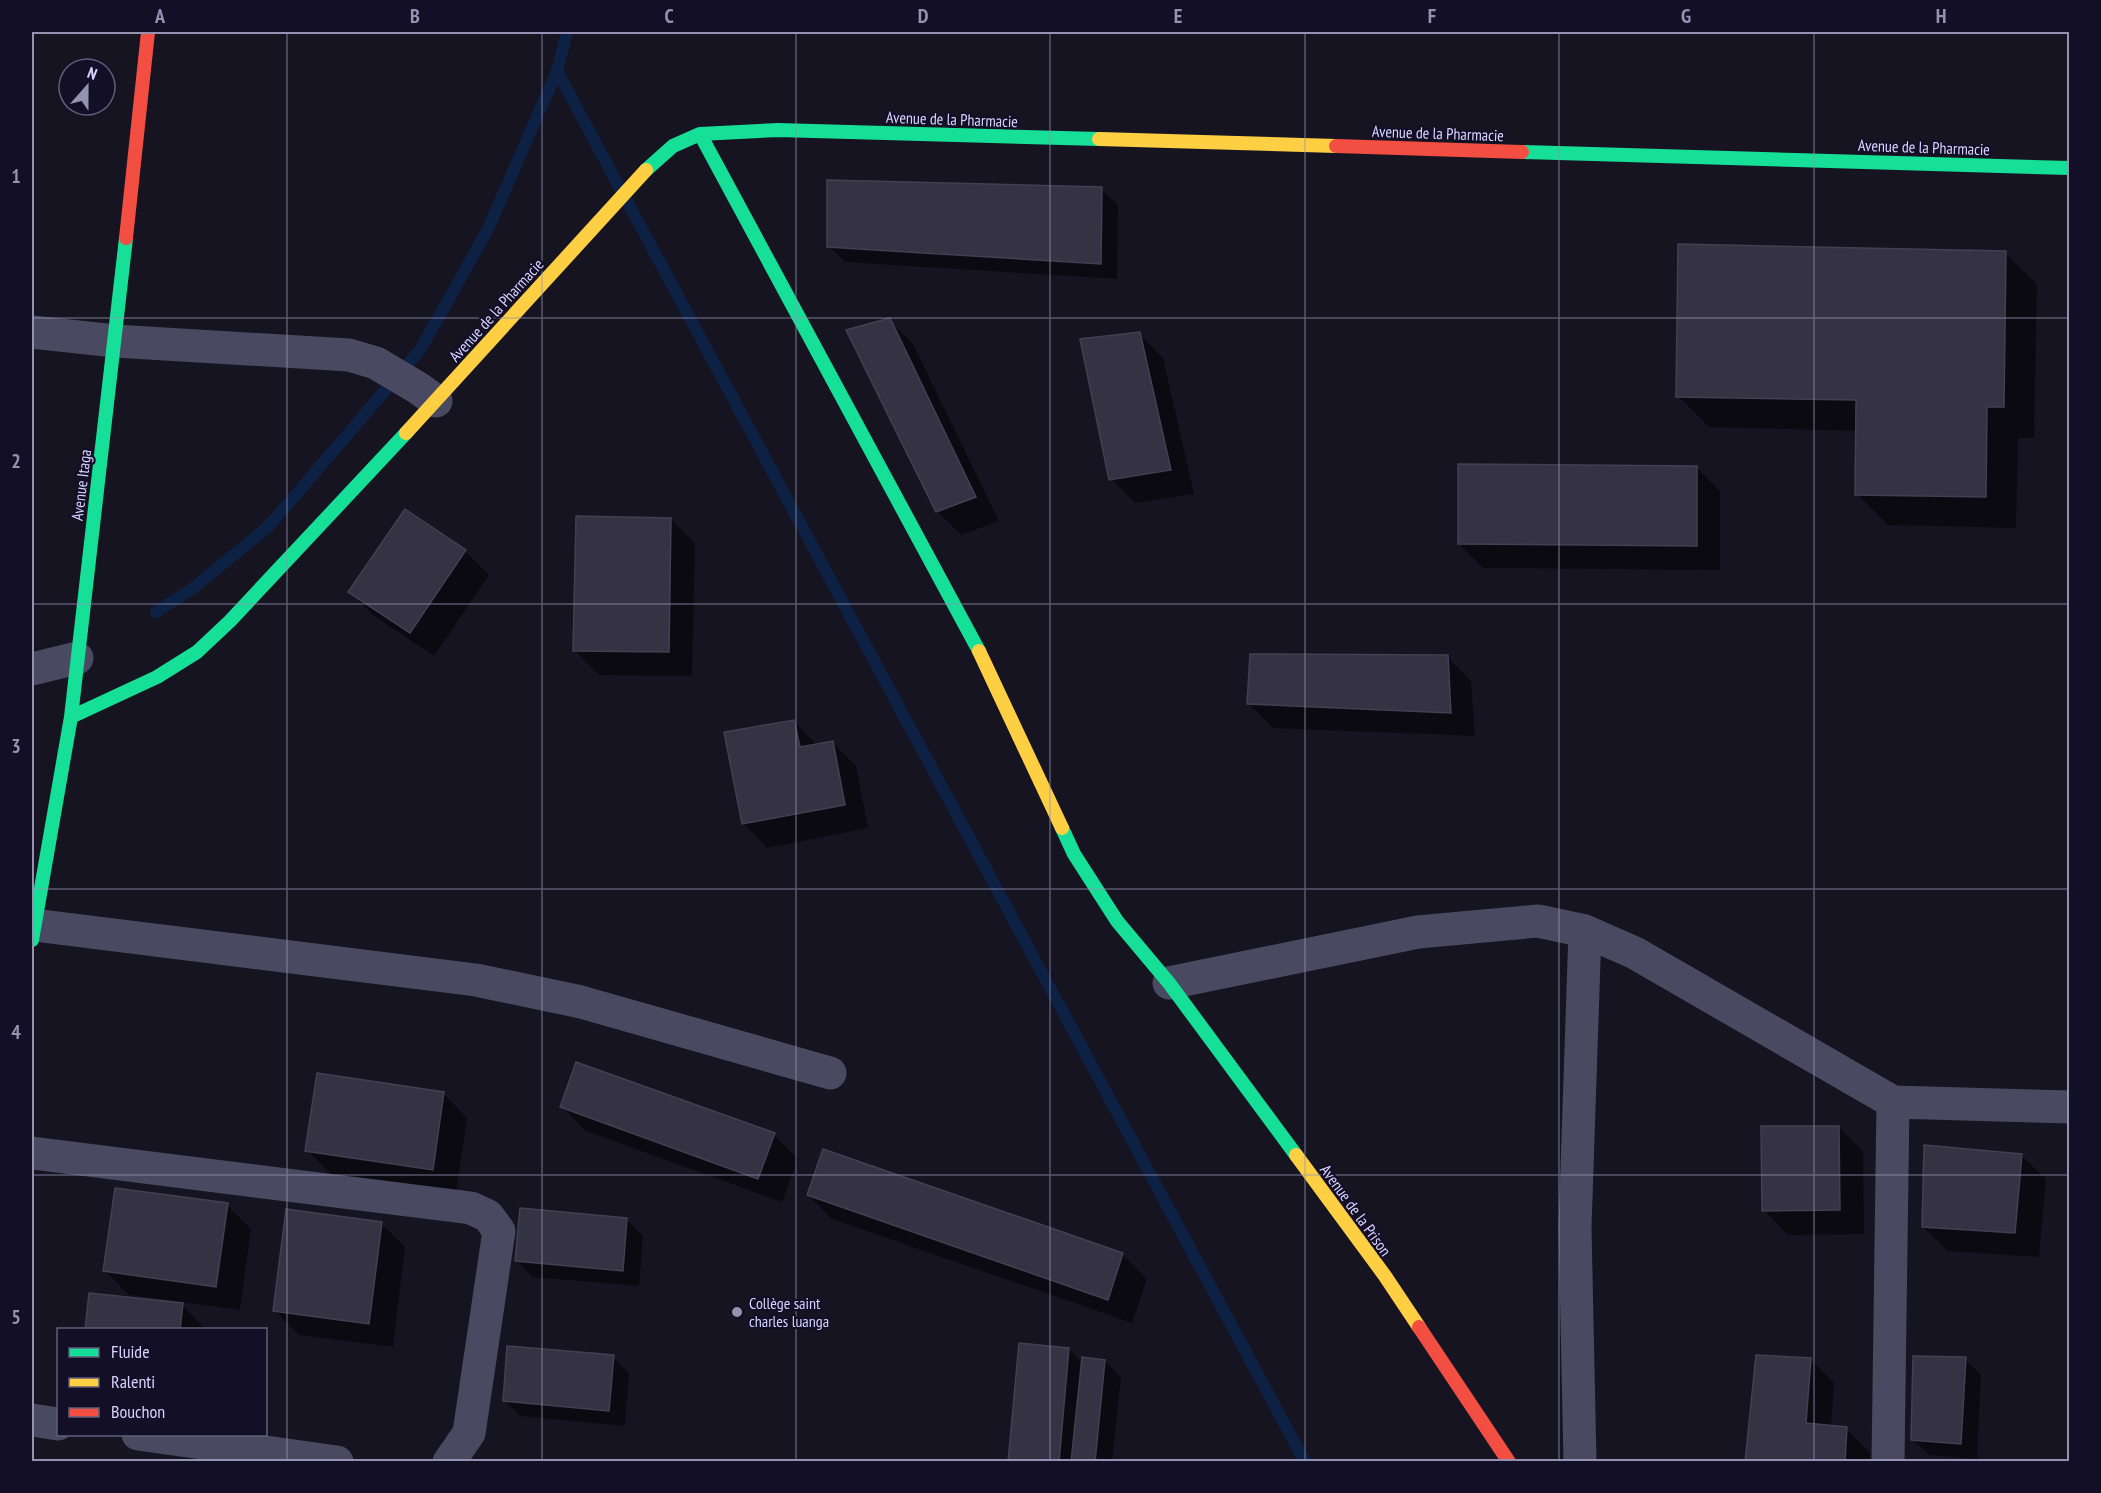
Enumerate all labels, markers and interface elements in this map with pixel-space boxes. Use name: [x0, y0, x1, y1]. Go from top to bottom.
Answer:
text: A: [154, 3, 166, 29]
text: B: [410, 3, 420, 29]
text: C: [664, 3, 674, 29]
text: D: [918, 3, 929, 29]
text: E: [1174, 3, 1182, 29]
text: F: [1428, 3, 1436, 29]
text: G: [1681, 3, 1691, 29]
text: H: [1936, 3, 1946, 29]
north arrow: [57, 57, 117, 117]
text: N: [85, 62, 100, 84]
street label: Avenue de la Pharmacie: [886, 107, 1018, 131]
street label: Avenue de la Pharmacie: [1372, 121, 1504, 145]
street label: Avenue de la Pharmacie: [1858, 135, 1990, 159]
text: 1: [11, 163, 21, 189]
street label: Avenue de la Pharmacie: [444, 254, 548, 366]
text: 2: [11, 448, 21, 474]
street label: Avenue Itaga: [67, 448, 95, 522]
text: 3: [11, 733, 21, 759]
text: 4: [11, 1019, 21, 1045]
street label: Avenue de la Prison: [1316, 1160, 1396, 1260]
place label: Collège saint charles luanga: [749, 1293, 829, 1331]
text: 5: [11, 1304, 21, 1330]
marker: Collège saint charles luanga: [730, 1305, 744, 1319]
legend: [57, 1328, 267, 1436]
text: Fluide: [111, 1340, 150, 1363]
text: Ralenti: [111, 1370, 155, 1393]
text: Bouchon: [111, 1400, 165, 1423]

